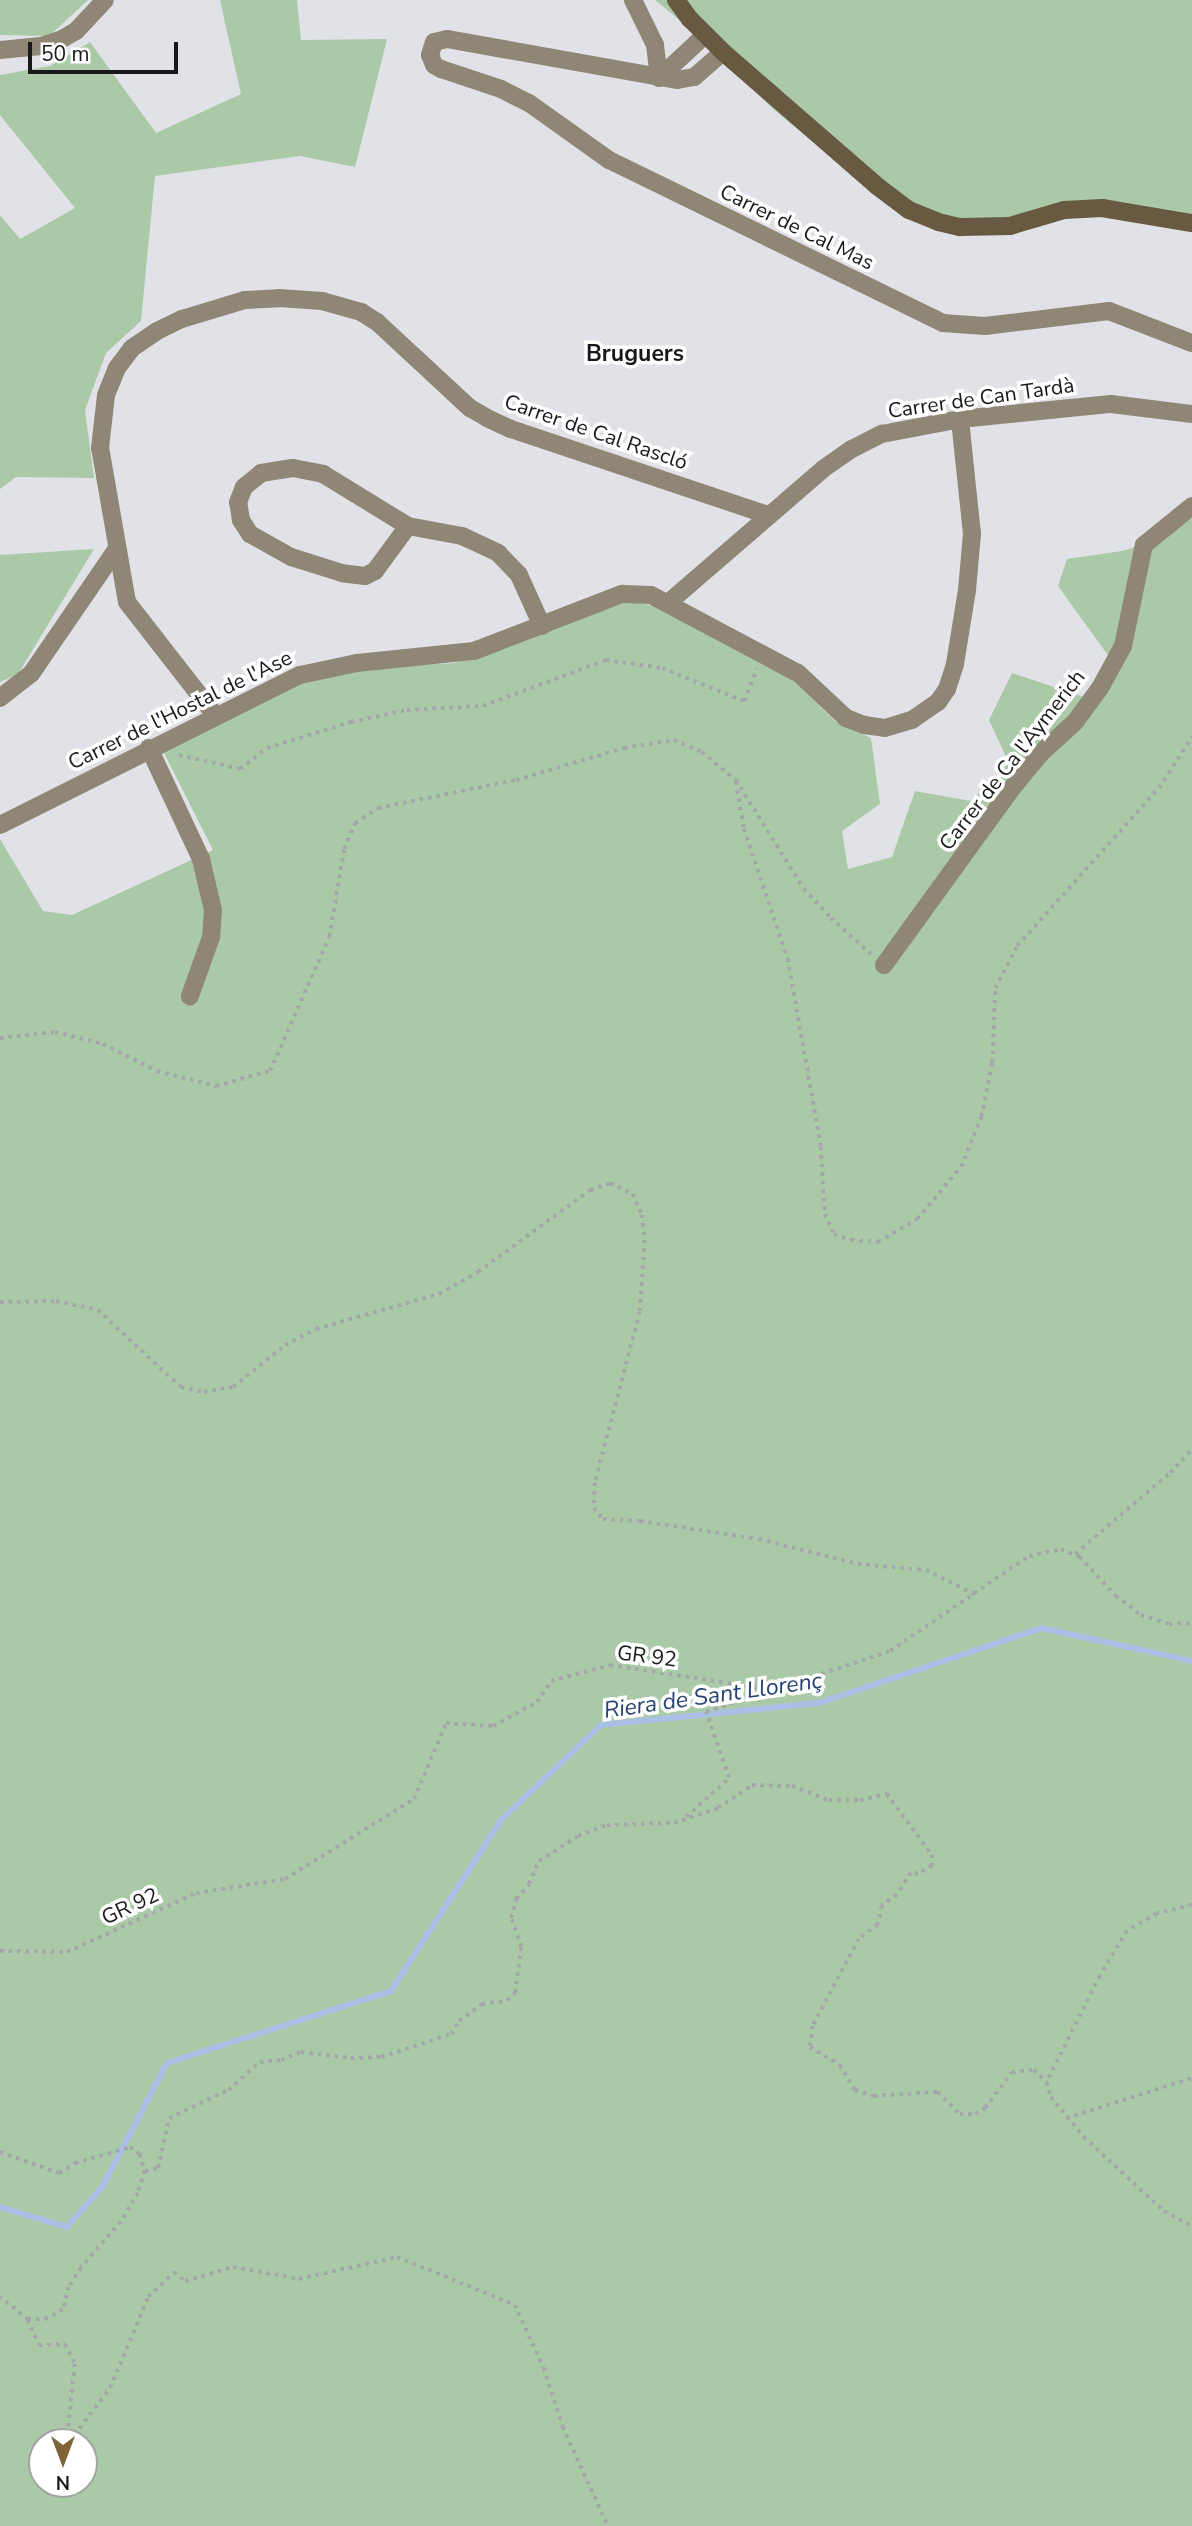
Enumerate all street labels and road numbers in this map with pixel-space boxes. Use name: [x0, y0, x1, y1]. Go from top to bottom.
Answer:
street label: Carrer de Cal Mas: [716, 179, 878, 275]
street label: Carrer de Can Tardà: [886, 372, 1076, 424]
street label: Carrer de Cal Rascló: [501, 389, 691, 475]
street label: Carrer de l'Hostal de l'Ase: [64, 645, 296, 775]
street label: Carrer de Ca l'Aymerich: [934, 665, 1090, 855]
street label: GR 92: [616, 1640, 678, 1672]
street label: GR 92: [98, 1882, 162, 1930]

